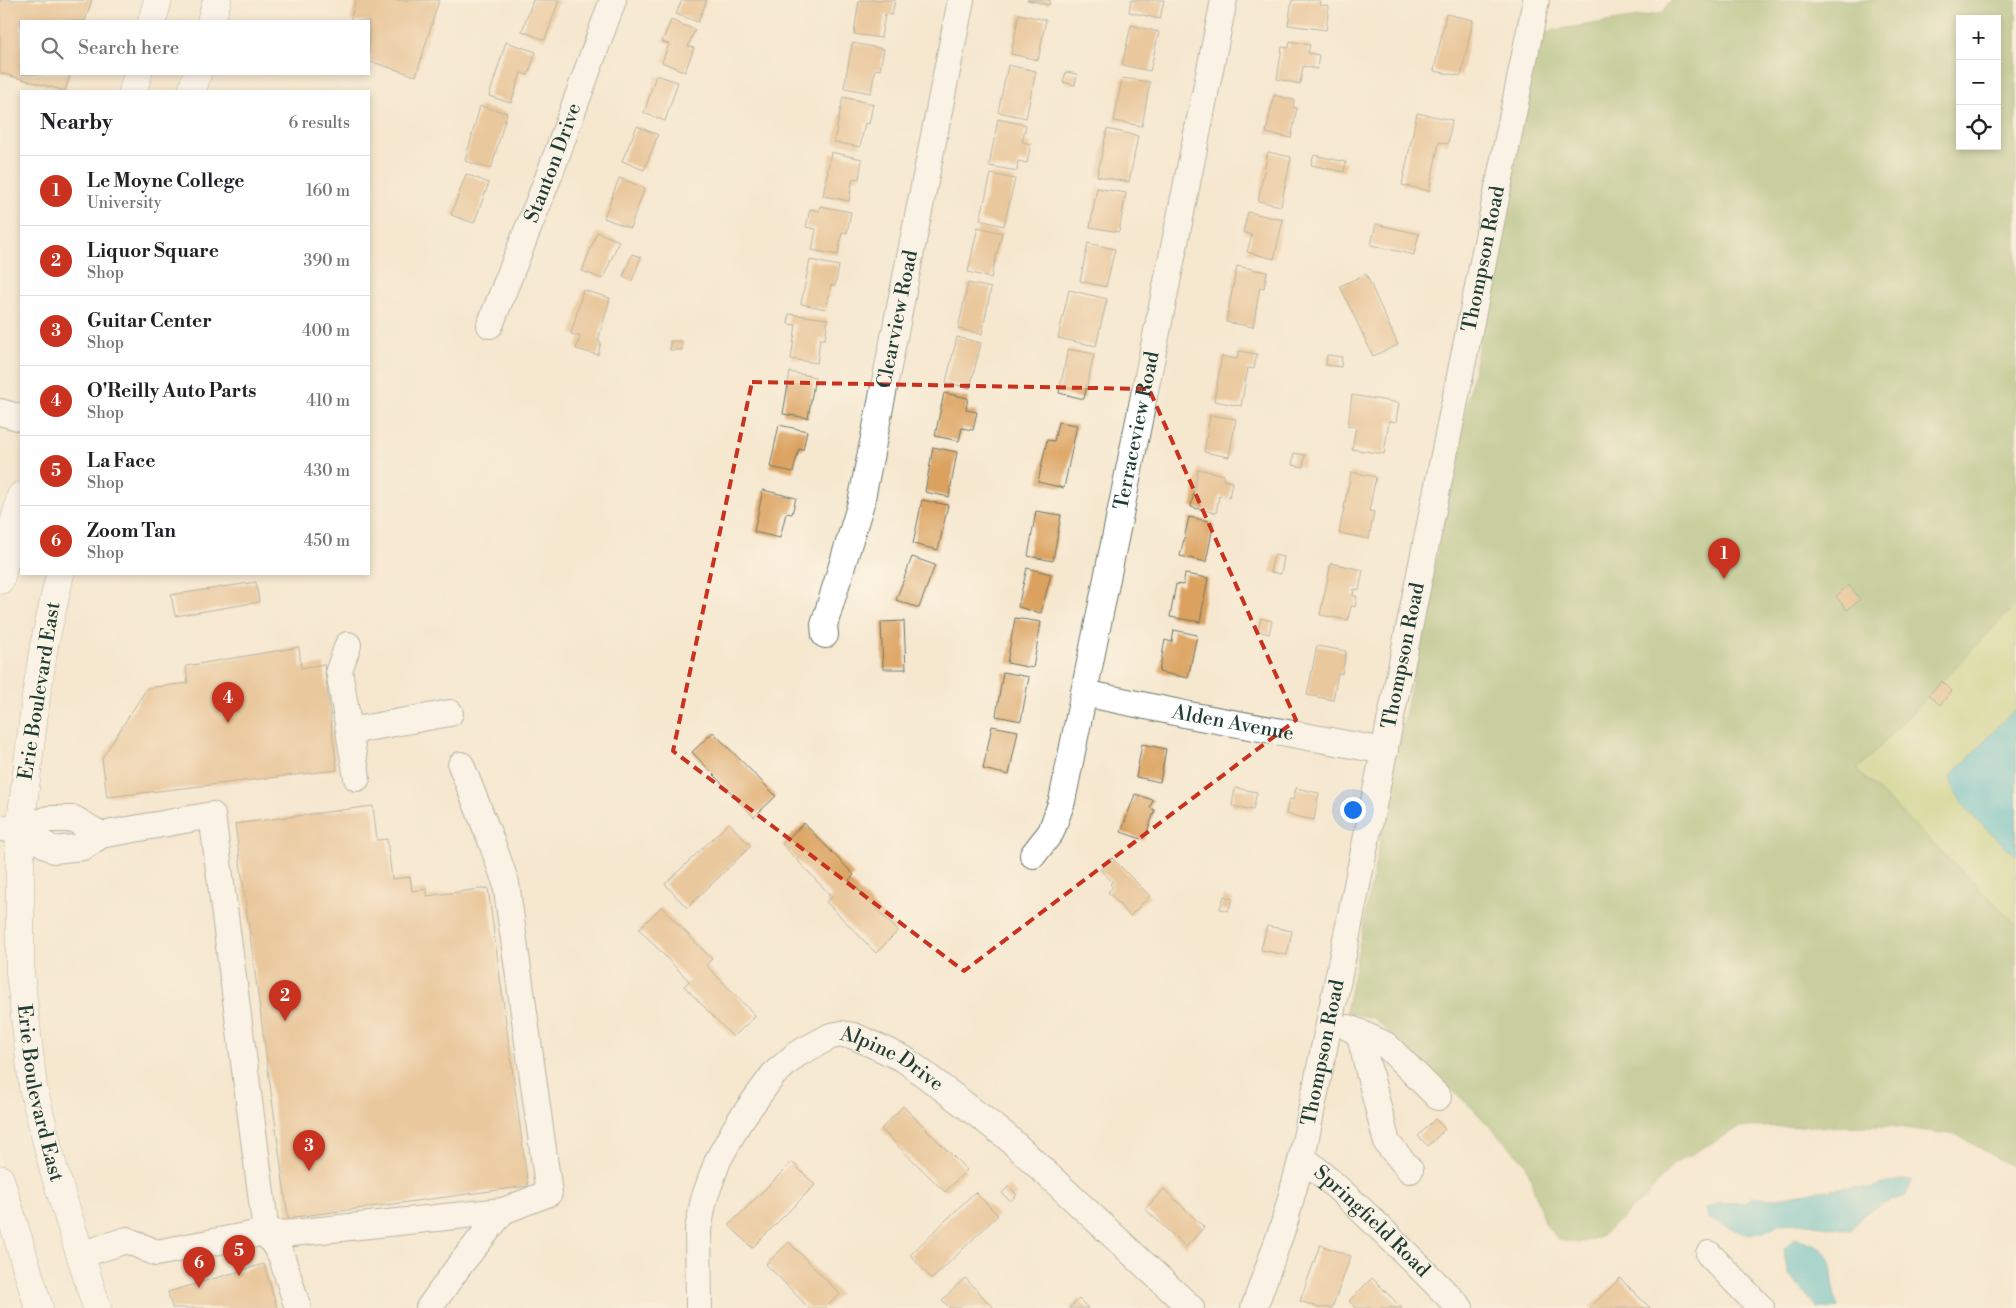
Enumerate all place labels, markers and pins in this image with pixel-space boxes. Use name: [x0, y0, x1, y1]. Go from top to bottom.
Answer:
pin: 1: [1708, 538, 1740, 579]
pin: 4: [212, 682, 244, 723]
pin: 2: [269, 980, 301, 1021]
pin: 3: [293, 1130, 325, 1171]
pin: 5: [223, 1235, 255, 1276]
pin: 6: [183, 1247, 215, 1288]

